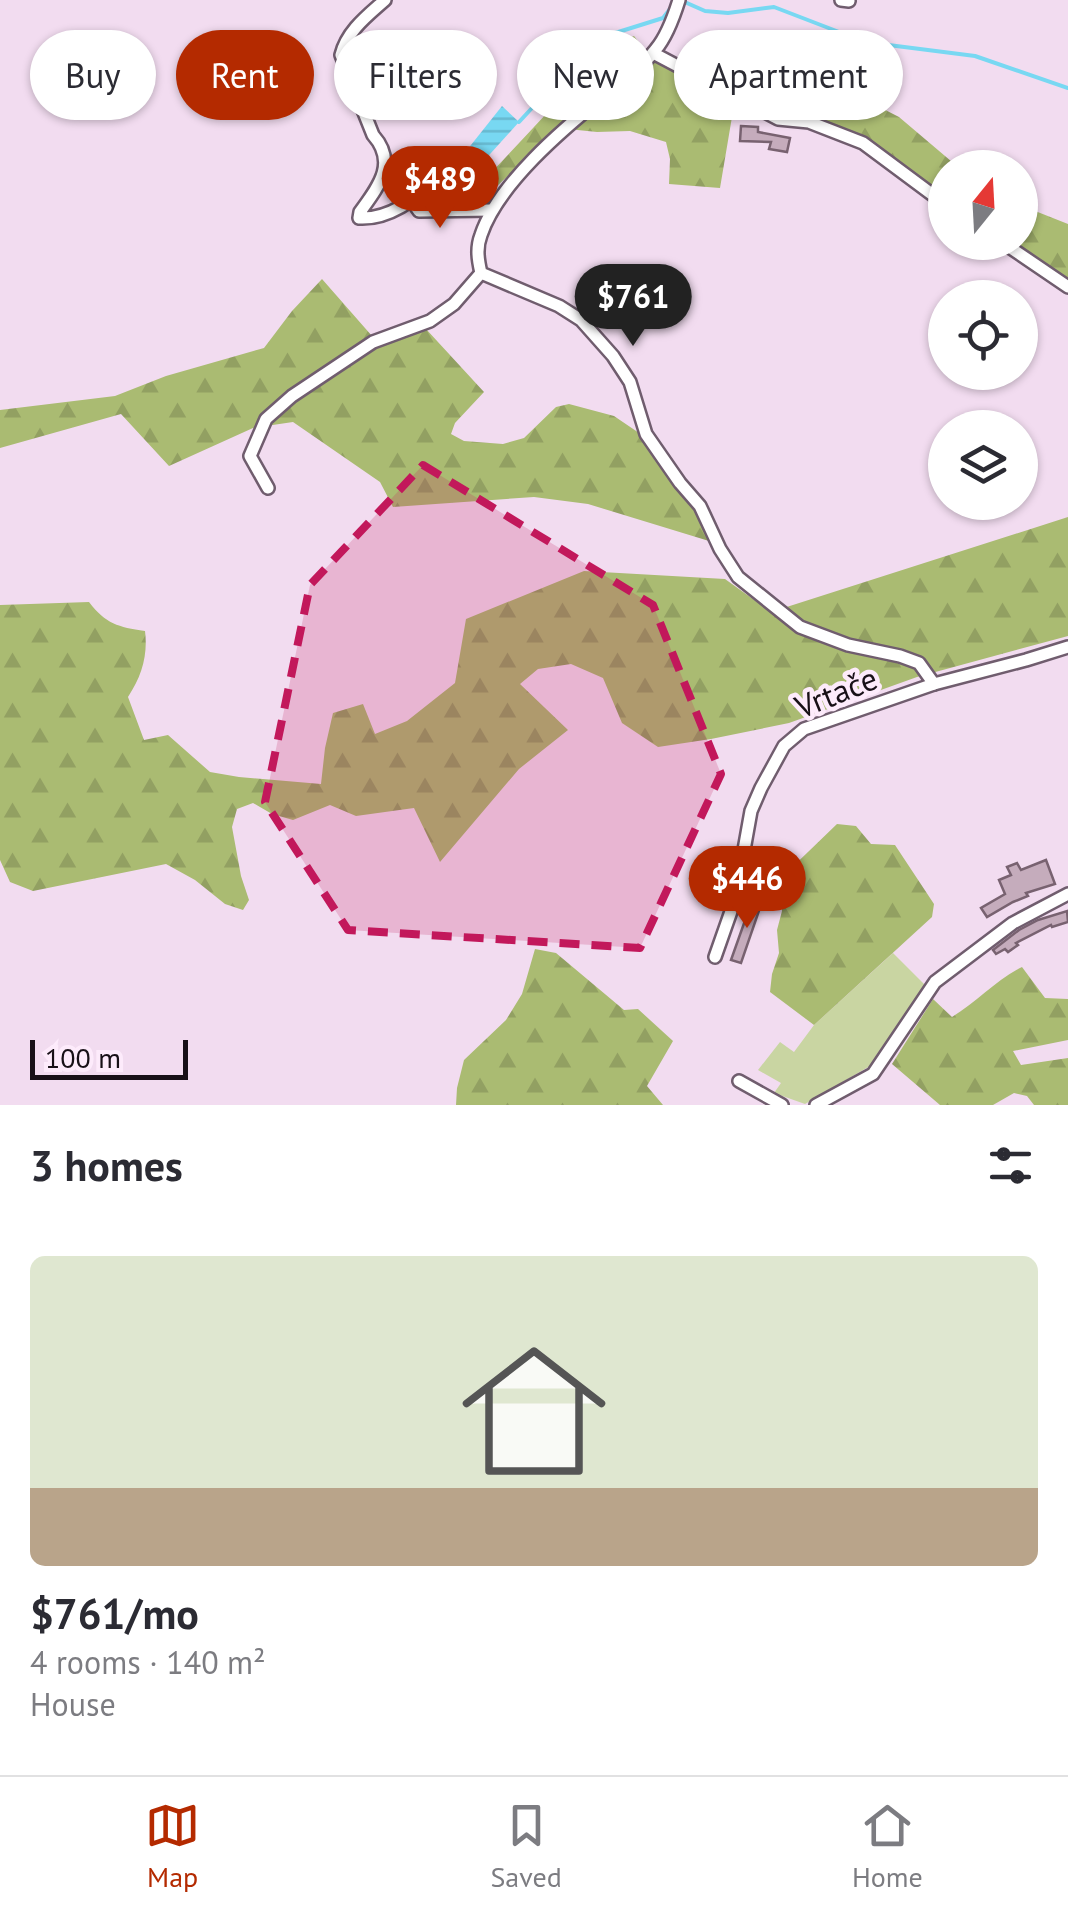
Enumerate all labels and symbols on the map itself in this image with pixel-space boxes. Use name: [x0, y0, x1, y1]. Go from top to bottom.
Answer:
pin: $489: [381, 146, 499, 231]
north arrow: [928, 150, 1038, 260]
pin: $761: [574, 264, 692, 349]
street label: Vrtače: [788, 657, 883, 728]
pin: $446: [688, 846, 806, 931]
scale bar: [30, 1035, 188, 1080]

